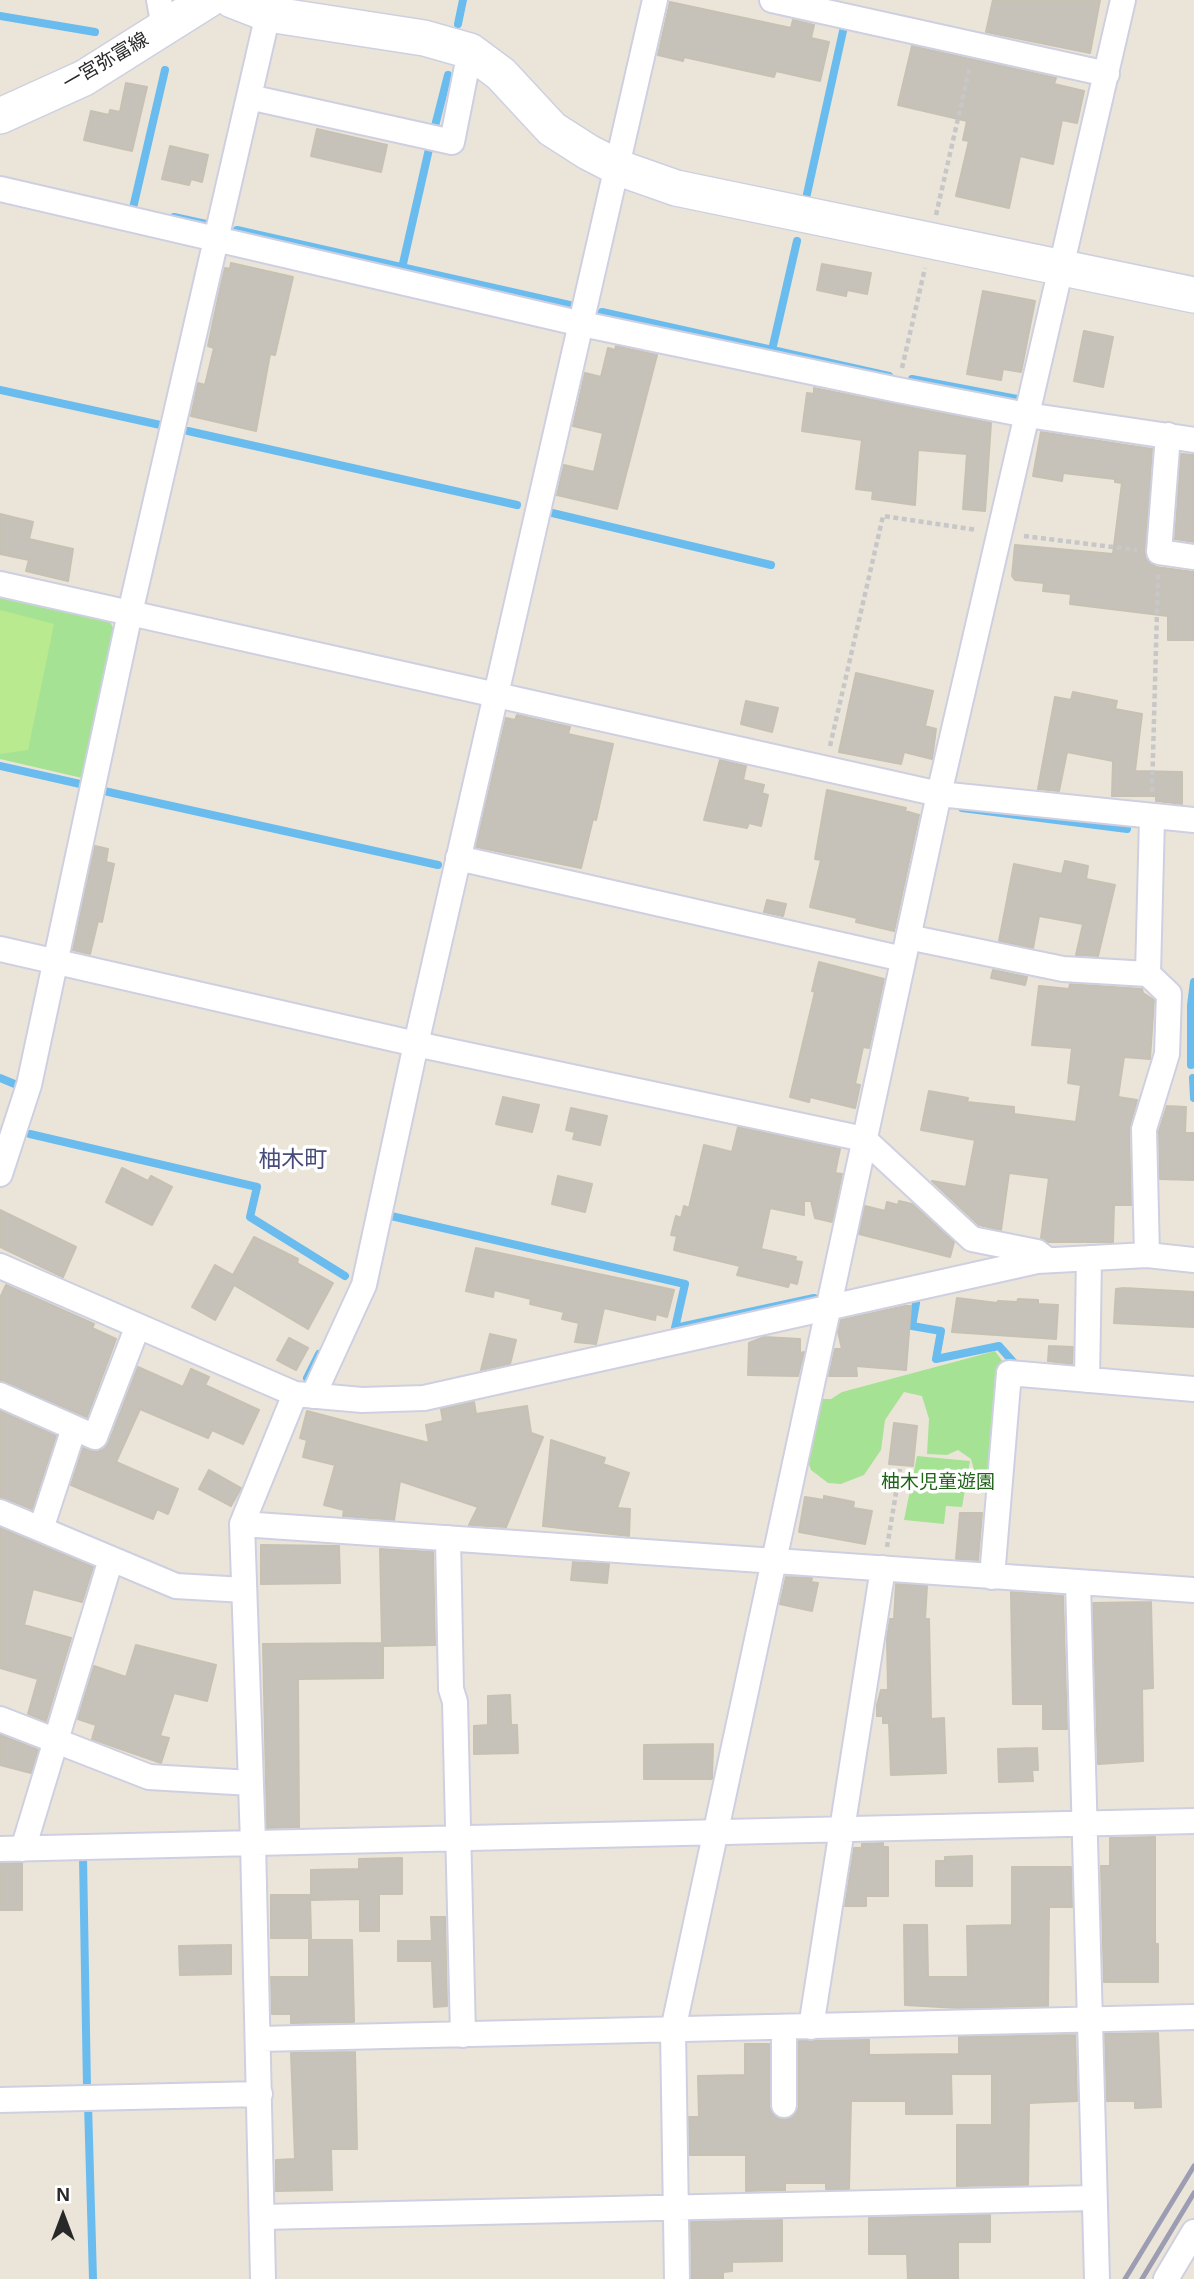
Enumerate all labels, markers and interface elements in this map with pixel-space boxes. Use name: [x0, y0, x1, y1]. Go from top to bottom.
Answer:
street label: 一宮弥富線: [59, 28, 153, 96]
district label: 柚木町: [259, 1147, 327, 1175]
park label: 柚木児童遊園: [881, 1472, 995, 1494]
north arrow: [28, 2181, 98, 2251]
text: N: [56, 2184, 70, 2205]

